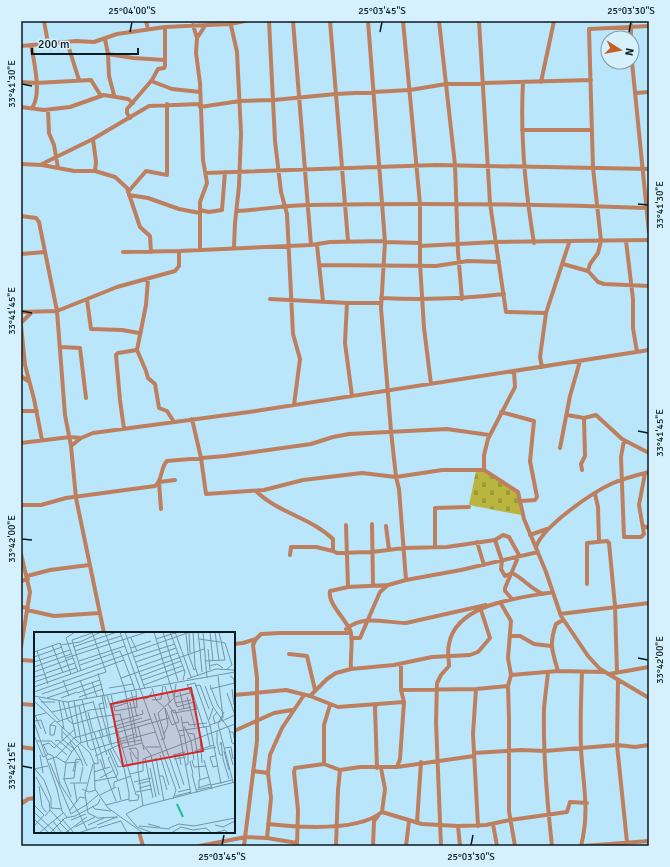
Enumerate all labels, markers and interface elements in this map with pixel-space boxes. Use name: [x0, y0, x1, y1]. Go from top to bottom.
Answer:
text: 25°04'00"S: [108, 5, 156, 17]
text: 25°03'45"S: [358, 5, 406, 17]
text: 25°03'30"S: [607, 5, 655, 17]
scale bar: [32, 30, 138, 56]
north arrow: [600, 30, 640, 70]
text: 200 m: [38, 37, 70, 52]
text: N: [622, 47, 636, 57]
text: 33°41'30"E: [6, 60, 18, 108]
text: 33°41'30"E: [654, 181, 666, 229]
text: 33°41'45"E: [6, 287, 18, 335]
text: 33°41'45"E: [654, 409, 666, 457]
text: 33°42'00"E: [6, 515, 18, 563]
inset map: [34, 632, 235, 833]
text: 33°42'00"E: [654, 636, 666, 684]
text: 33°42'15"E: [6, 742, 18, 790]
text: 25°03'45"S: [198, 851, 246, 863]
text: 25°03'30"S: [447, 851, 495, 863]

